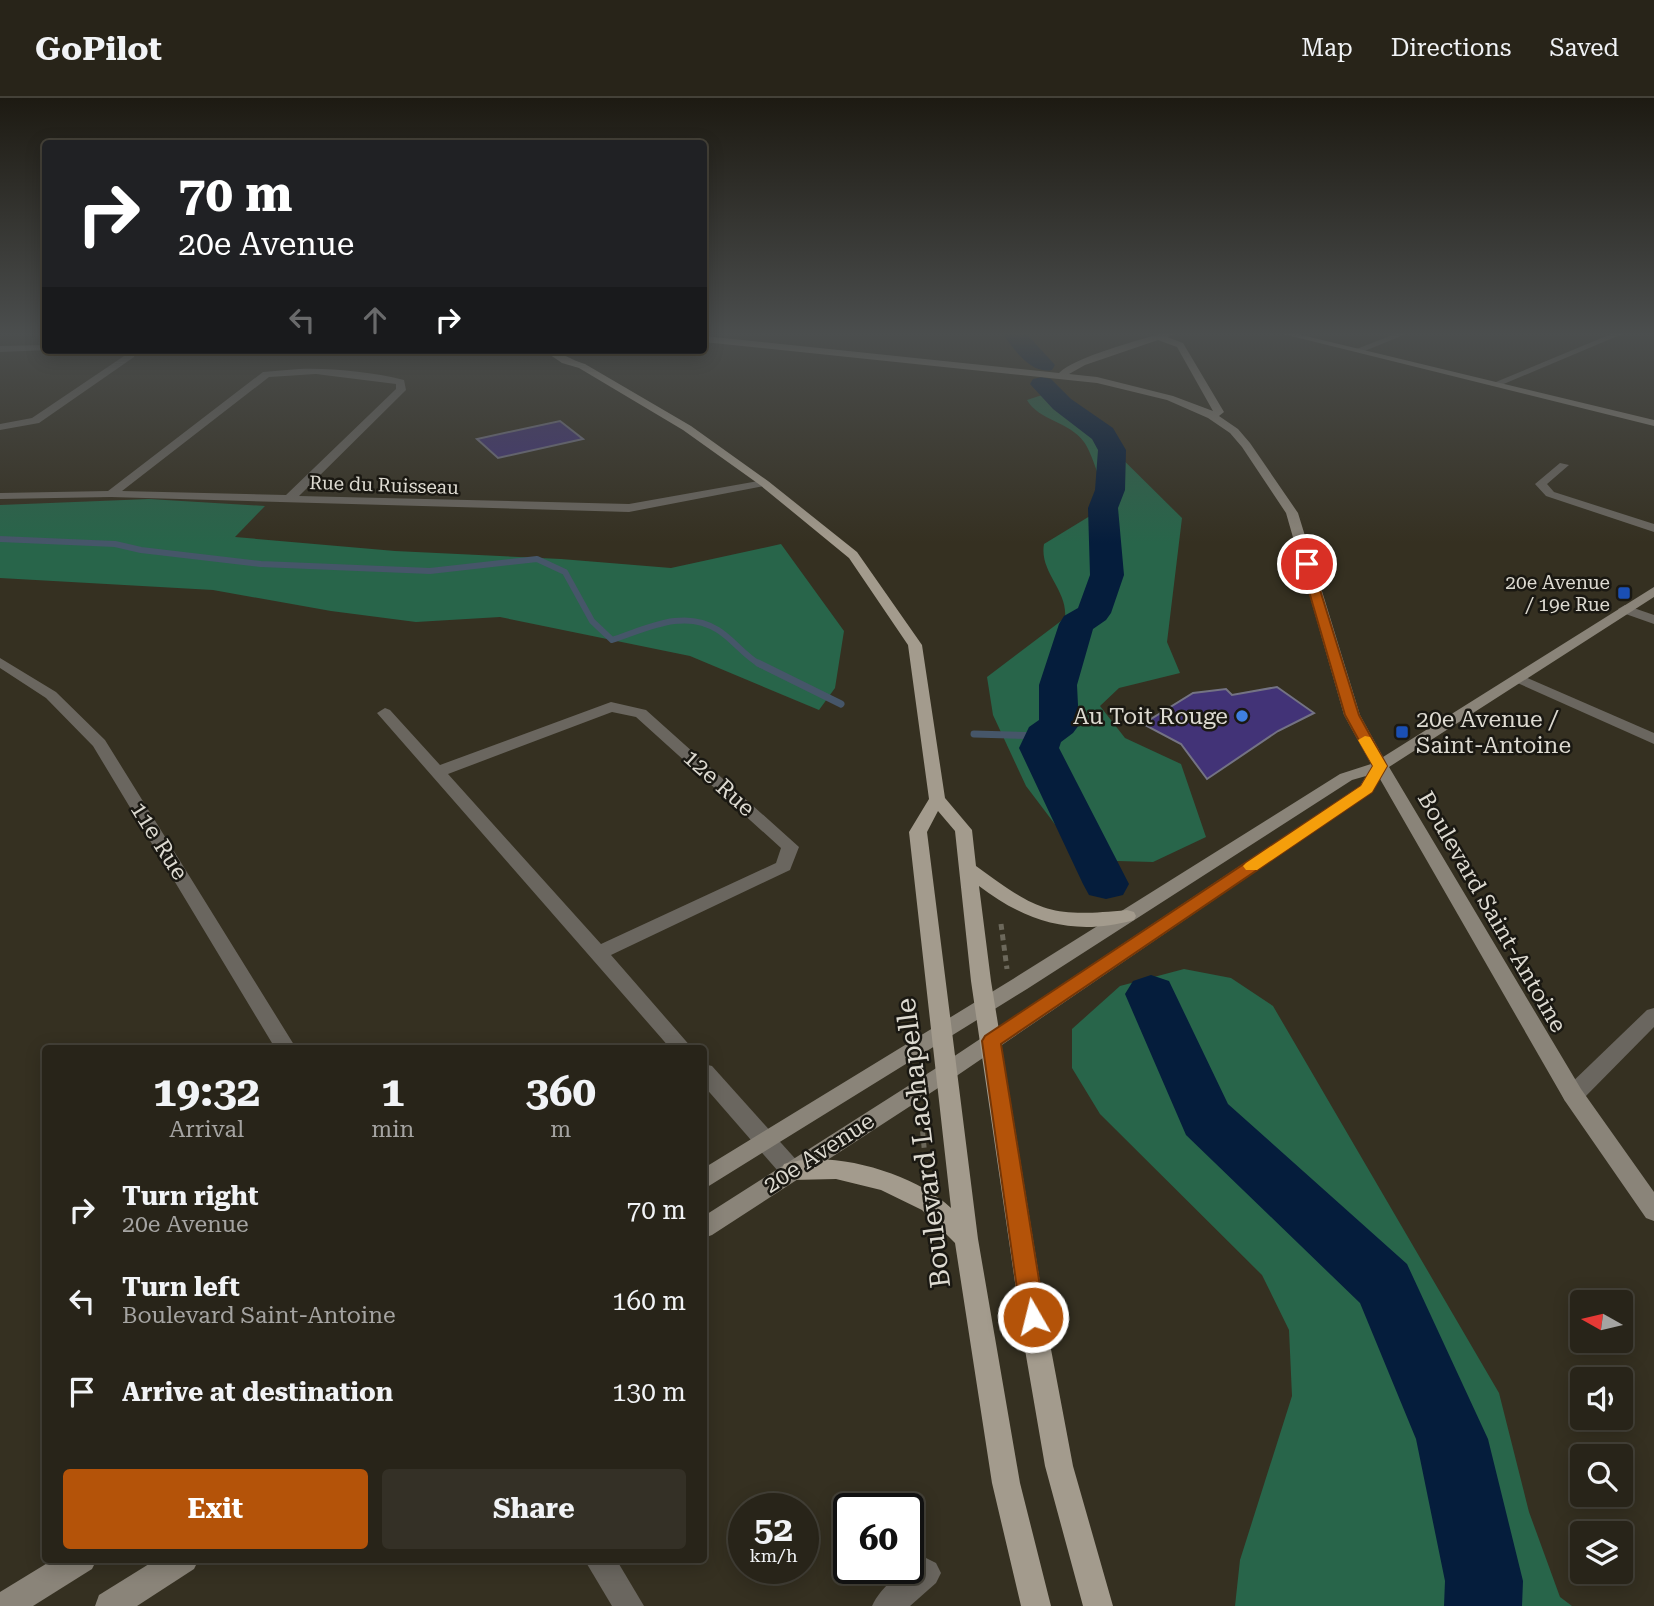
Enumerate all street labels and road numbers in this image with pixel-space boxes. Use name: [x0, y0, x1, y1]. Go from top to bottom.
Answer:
street label: Rue du Ruisseau: [309, 471, 459, 499]
street label: 12e Rue: [678, 744, 760, 822]
street label: Boulevard Saint-Antoine: [1412, 787, 1572, 1037]
street label: 11e Rue: [125, 797, 193, 885]
street label: Boulevard Lachapelle: [889, 996, 957, 1290]
street label: 20e Avenue: [759, 1107, 879, 1199]

